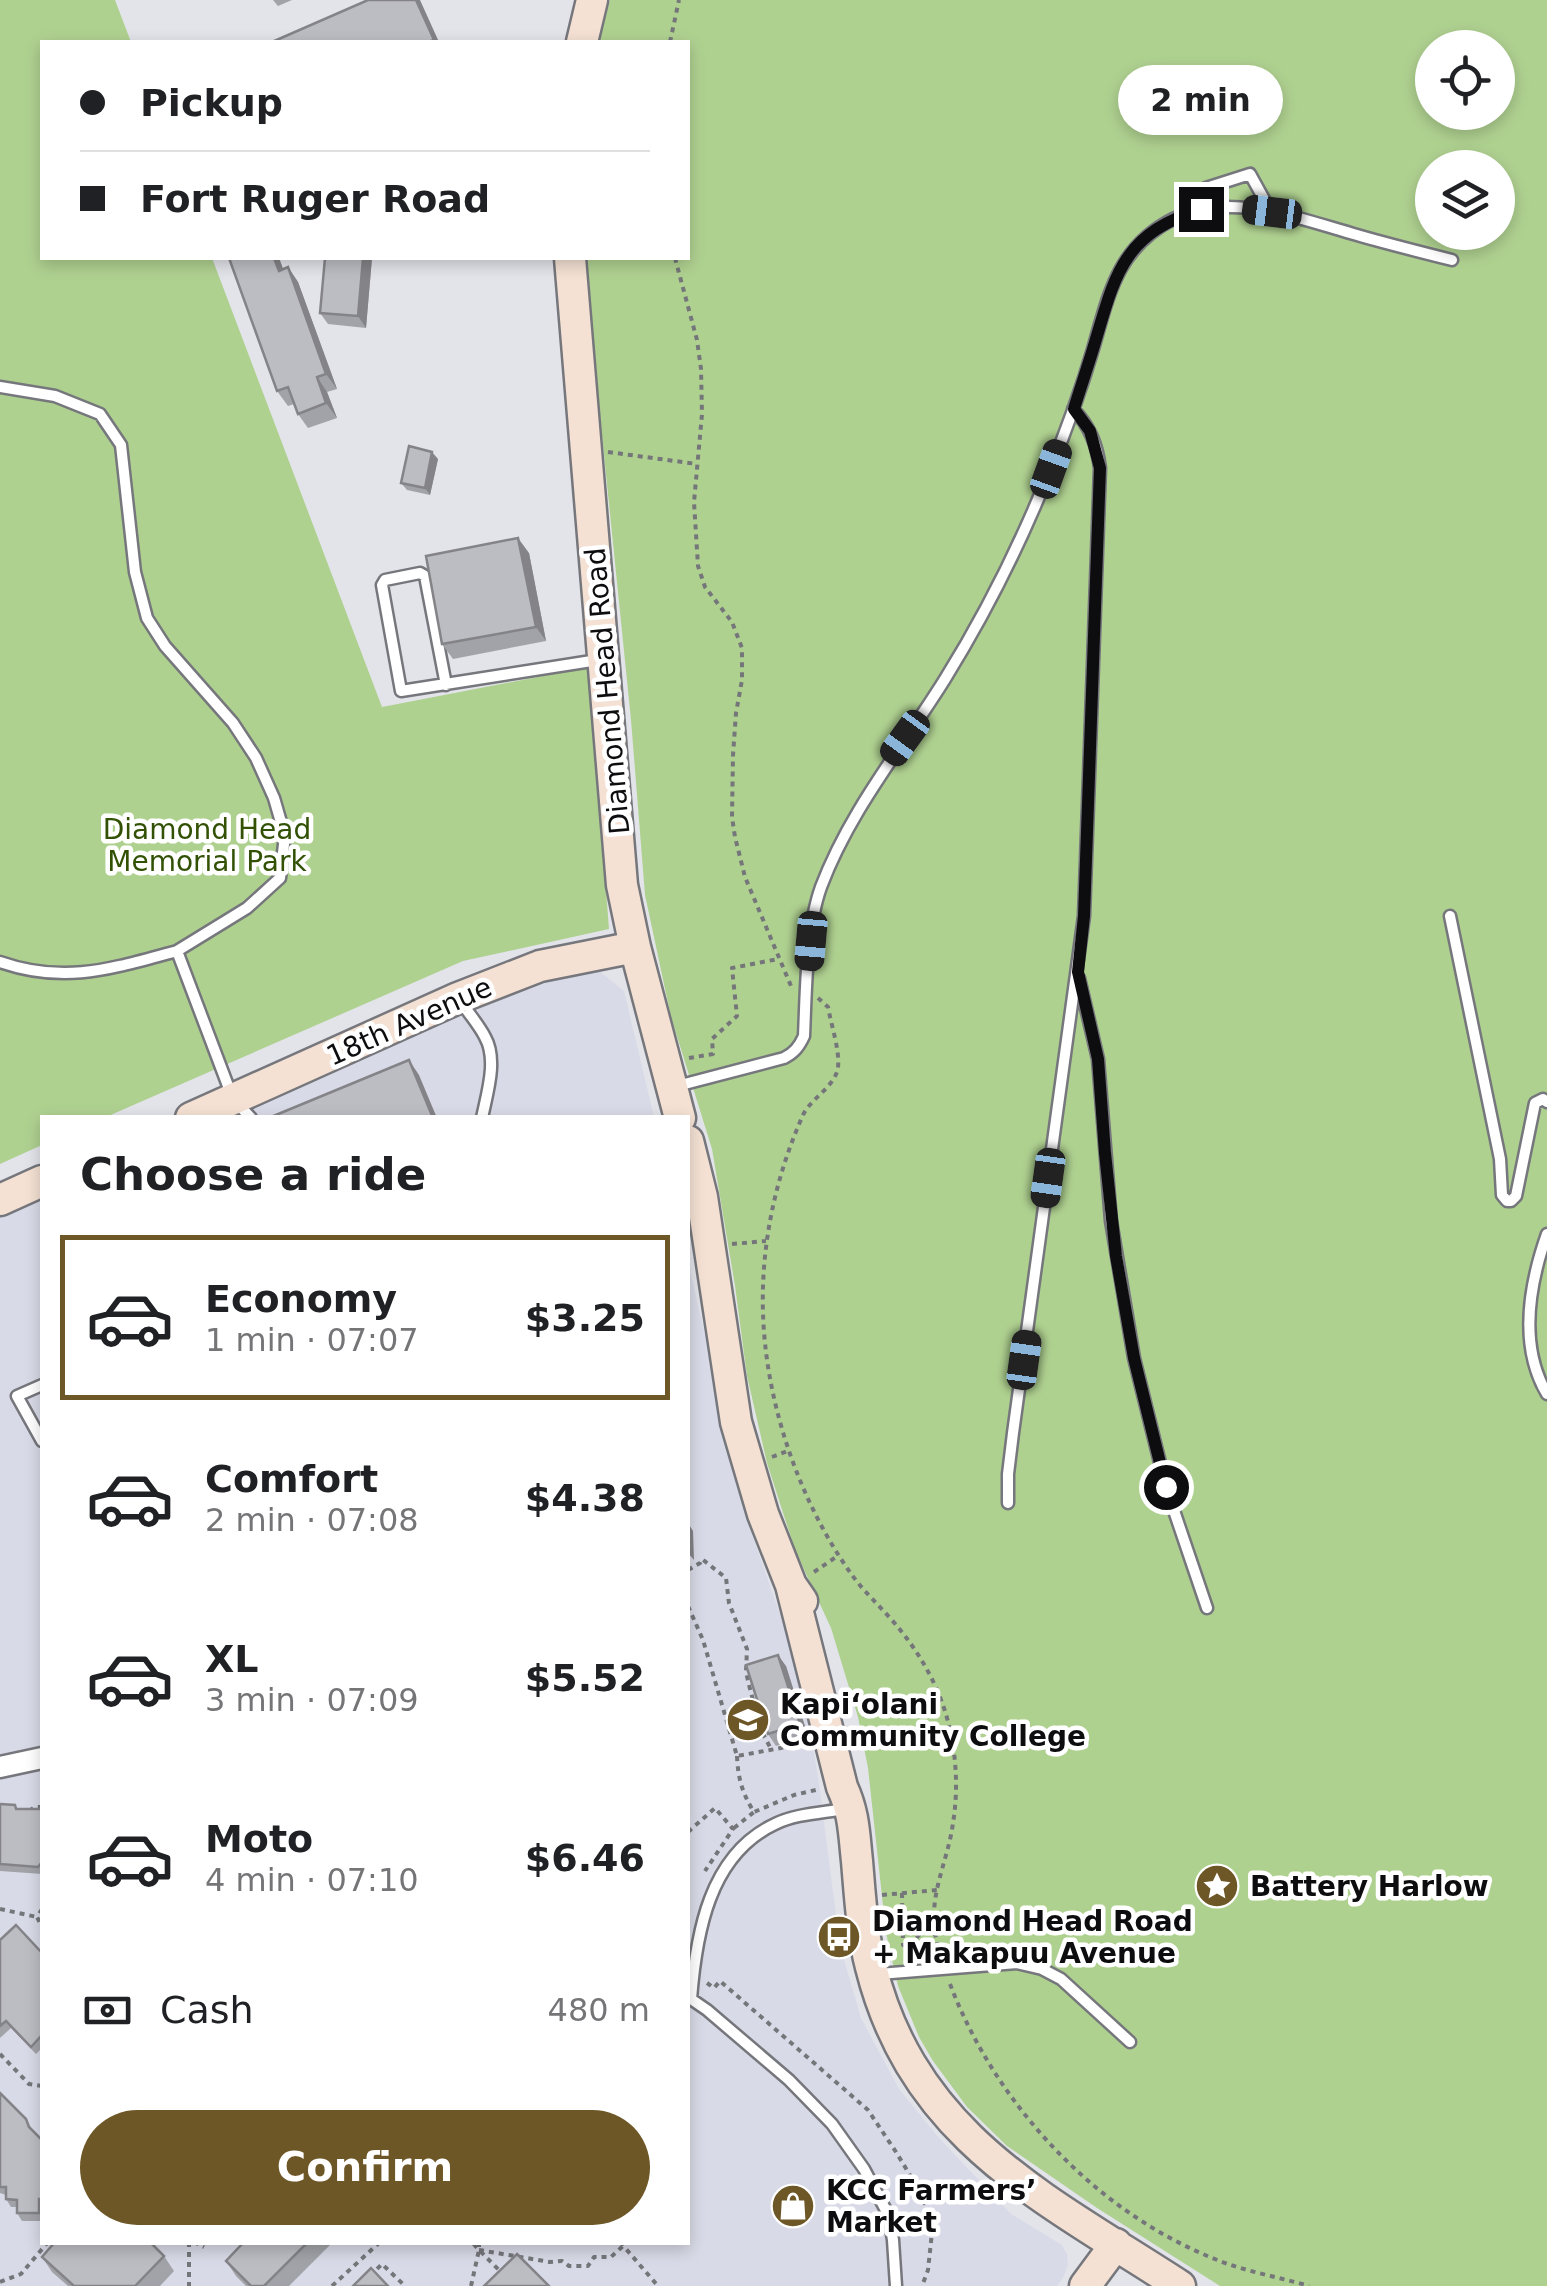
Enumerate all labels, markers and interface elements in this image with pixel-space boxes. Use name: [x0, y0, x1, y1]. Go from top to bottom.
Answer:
map controls: [1415, 30, 1515, 250]
button: locate: [1415, 30, 1515, 130]
callout: 2 min: [1118, 64, 1284, 134]
text: Pickup: [140, 81, 283, 125]
text: 2 min: [1150, 81, 1251, 119]
button: layers: [1415, 150, 1515, 250]
text: Fort Ruger Road: [140, 177, 490, 221]
route end: [1179, 187, 1224, 232]
car: [1240, 193, 1304, 231]
car: [1027, 436, 1075, 502]
street label: Diamond Head Road: [579, 546, 636, 836]
car: [875, 705, 935, 771]
park label: Diamond Head Memorial Park: [103, 813, 311, 878]
car: [793, 910, 829, 972]
street label: 18th Avenue: [322, 970, 497, 1073]
car: [1029, 1146, 1067, 1210]
text: Choose a ride: [80, 1148, 426, 1201]
icon: car: [85, 1273, 175, 1363]
text: Economy: [205, 1277, 397, 1321]
text: $3.25: [525, 1296, 645, 1340]
text: 1 min · 07:07: [205, 1321, 419, 1359]
car: [1005, 1328, 1043, 1392]
icon: car: [85, 1453, 175, 1543]
text: Comfort: [205, 1457, 378, 1501]
route start: [1144, 1465, 1189, 1510]
text: $4.38: [525, 1476, 645, 1520]
text: 2 min · 07:08: [205, 1501, 419, 1539]
icon: car: [85, 1633, 175, 1723]
text: XL: [205, 1637, 259, 1681]
text: $5.52: [525, 1656, 645, 1700]
text: 3 min · 07:09: [205, 1681, 419, 1719]
place label: Kapi‘olani Community College: [780, 1688, 1086, 1753]
school or university icon: Kapi‘olani Community College: [725, 1697, 771, 1743]
icon: car: [85, 1813, 175, 1903]
text: Moto: [205, 1817, 313, 1861]
text: $6.46: [525, 1836, 645, 1880]
text: 4 min · 07:10: [205, 1861, 419, 1899]
place icon: Battery Harlow: [1194, 1863, 1240, 1909]
place label: Battery Harlow: [1250, 1870, 1489, 1903]
place label: Diamond Head Road + Makapuu Avenue: [872, 1905, 1193, 1970]
bus stop icon: Diamond Head Road + Makapuu Avenue: [816, 1914, 862, 1960]
icon: cash: [80, 1983, 135, 2038]
text: Cash: [160, 1988, 254, 2032]
text: 480 m: [548, 1991, 650, 2029]
button: Confirm: [80, 2110, 650, 2225]
place label: KCC Farmers’ Market: [826, 2174, 1037, 2239]
shop icon: KCC Farmers’ Market: [770, 2183, 816, 2229]

